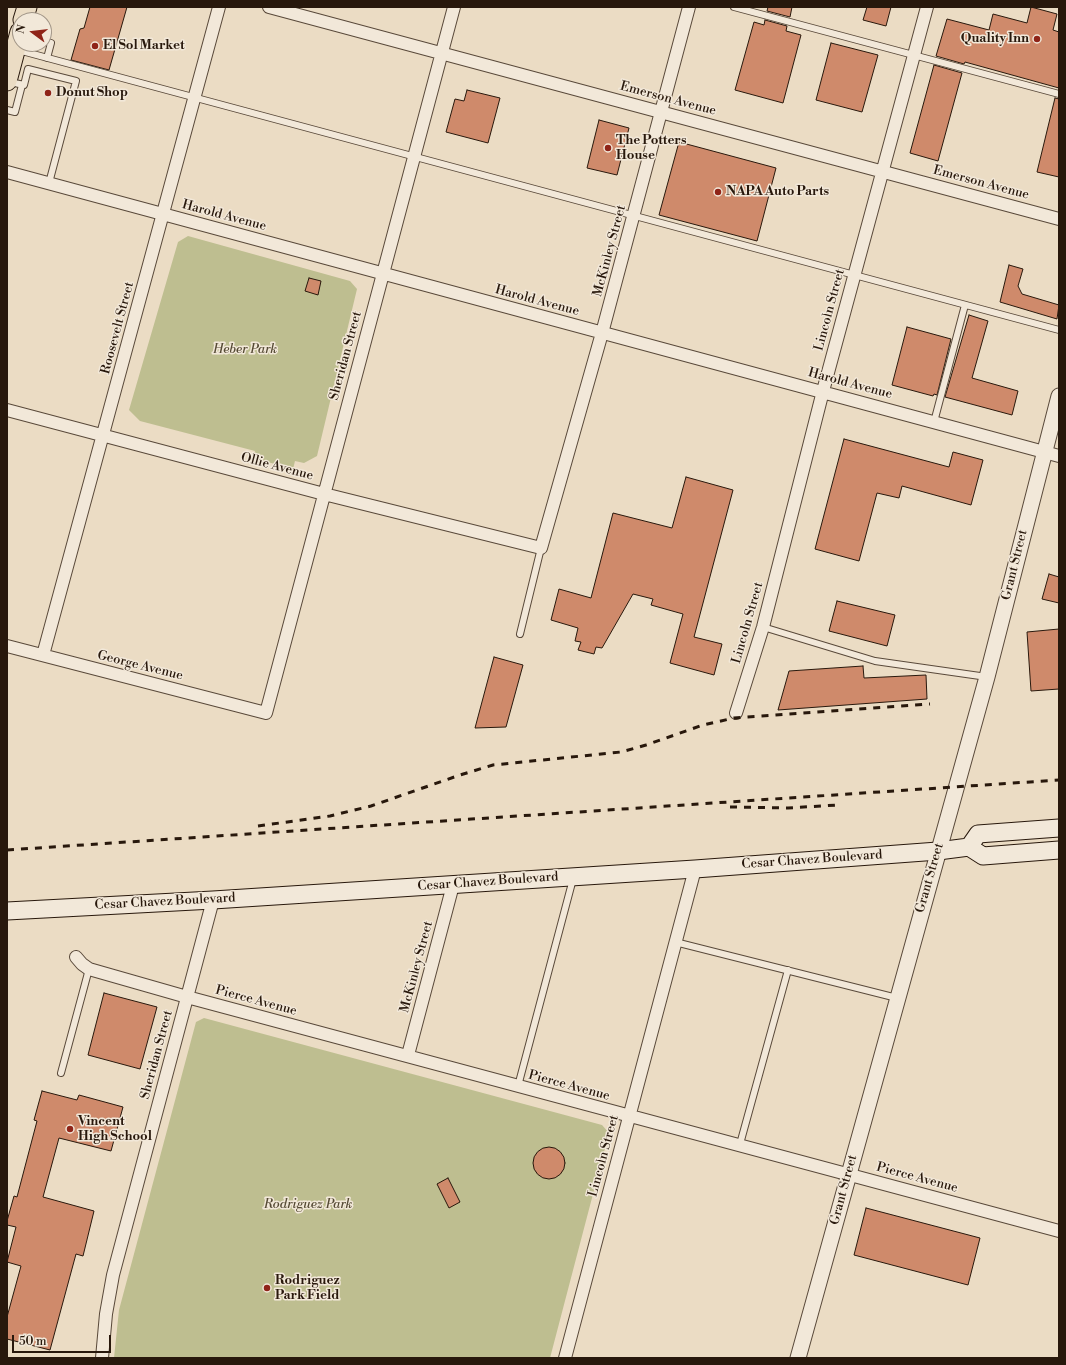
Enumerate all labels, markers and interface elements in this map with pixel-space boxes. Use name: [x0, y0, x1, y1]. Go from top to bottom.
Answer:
north arrow: [12, 12, 52, 52]
text: N: [13, 23, 29, 35]
place label: Quality Inn: [961, 31, 1029, 47]
marker: Quality Inn: [1032, 34, 1042, 44]
place label: El Sol Market: [103, 38, 185, 54]
marker: El Sol Market: [90, 41, 100, 51]
street label: Emerson Avenue: [618, 79, 718, 119]
place label: Donut Shop: [56, 85, 128, 101]
marker: Donut Shop: [43, 88, 53, 98]
place label: The Potters House: [616, 133, 687, 164]
marker: The Potters House: [603, 143, 613, 153]
street label: Emerson Avenue: [931, 163, 1031, 203]
place label: NAPA Auto Parts: [726, 184, 829, 200]
marker: NAPA Auto Parts: [713, 187, 723, 197]
street label: Harold Avenue: [180, 197, 268, 235]
street label: McKinley Street: [590, 203, 630, 299]
street label: Lincoln Street: [812, 267, 848, 353]
street label: Roosevelt Street: [98, 280, 138, 376]
street label: Harold Avenue: [493, 282, 581, 320]
street label: Sheridan Street: [327, 310, 365, 402]
park label: Heber Park: [213, 342, 277, 358]
street label: Harold Avenue: [806, 365, 894, 403]
street label: Ollie Avenue: [239, 450, 315, 484]
street label: Grant Street: [999, 528, 1031, 602]
street label: Lincoln Street: [729, 580, 767, 666]
street label: George Avenue: [96, 648, 184, 684]
street label: Grant Street: [913, 841, 947, 915]
street label: Cesar Chavez Boulevard: [741, 847, 883, 873]
street label: Cesar Chavez Boulevard: [417, 869, 559, 895]
street label: Cesar Chavez Boulevard: [94, 891, 236, 913]
street label: McKinley Street: [397, 919, 437, 1015]
street label: Pierce Avenue: [213, 983, 299, 1019]
street label: Sheridan Street: [138, 1009, 176, 1101]
street label: Pierce Avenue: [526, 1068, 612, 1104]
street label: Lincoln Street: [586, 1113, 622, 1199]
place label: Vincent High School: [78, 1114, 152, 1145]
marker: Vincent High School: [65, 1124, 75, 1134]
street label: Grant Street: [827, 1153, 861, 1227]
street label: Pierce Avenue: [874, 1160, 960, 1196]
park label: Rodriguez Park: [264, 1197, 352, 1213]
place label: Rodriguez Park Field: [275, 1273, 340, 1304]
marker: Rodriguez Park Field: [262, 1283, 272, 1293]
scale bar: [14, 1327, 113, 1353]
text: 50 m: [19, 1334, 47, 1349]

